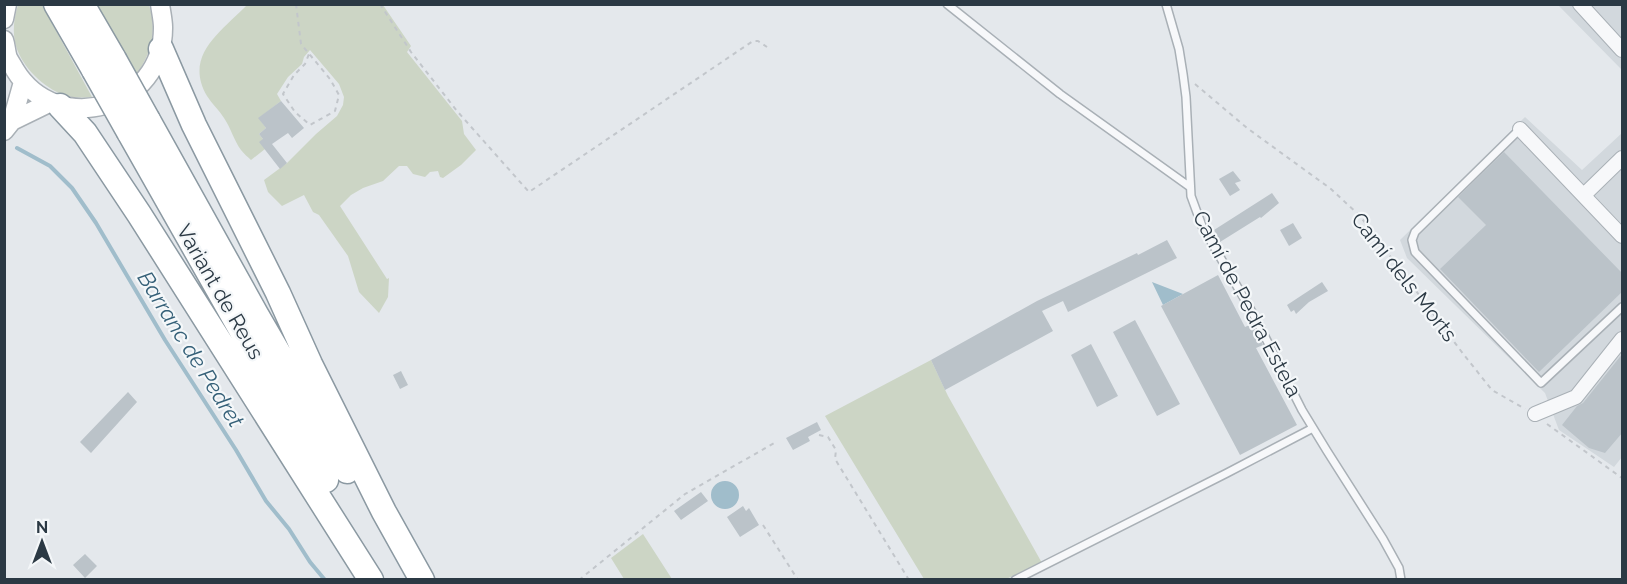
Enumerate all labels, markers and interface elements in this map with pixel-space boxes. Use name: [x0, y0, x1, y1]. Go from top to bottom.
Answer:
street label: Camí de Pedra Estela: [1188, 206, 1307, 401]
street label: Camí dels Morts: [1346, 207, 1463, 346]
street label: Variant de Reus: [172, 220, 269, 364]
water label: Barranc de Pedret: [133, 266, 250, 433]
north arrow: [12, 512, 72, 572]
text: N: [36, 518, 48, 537]

